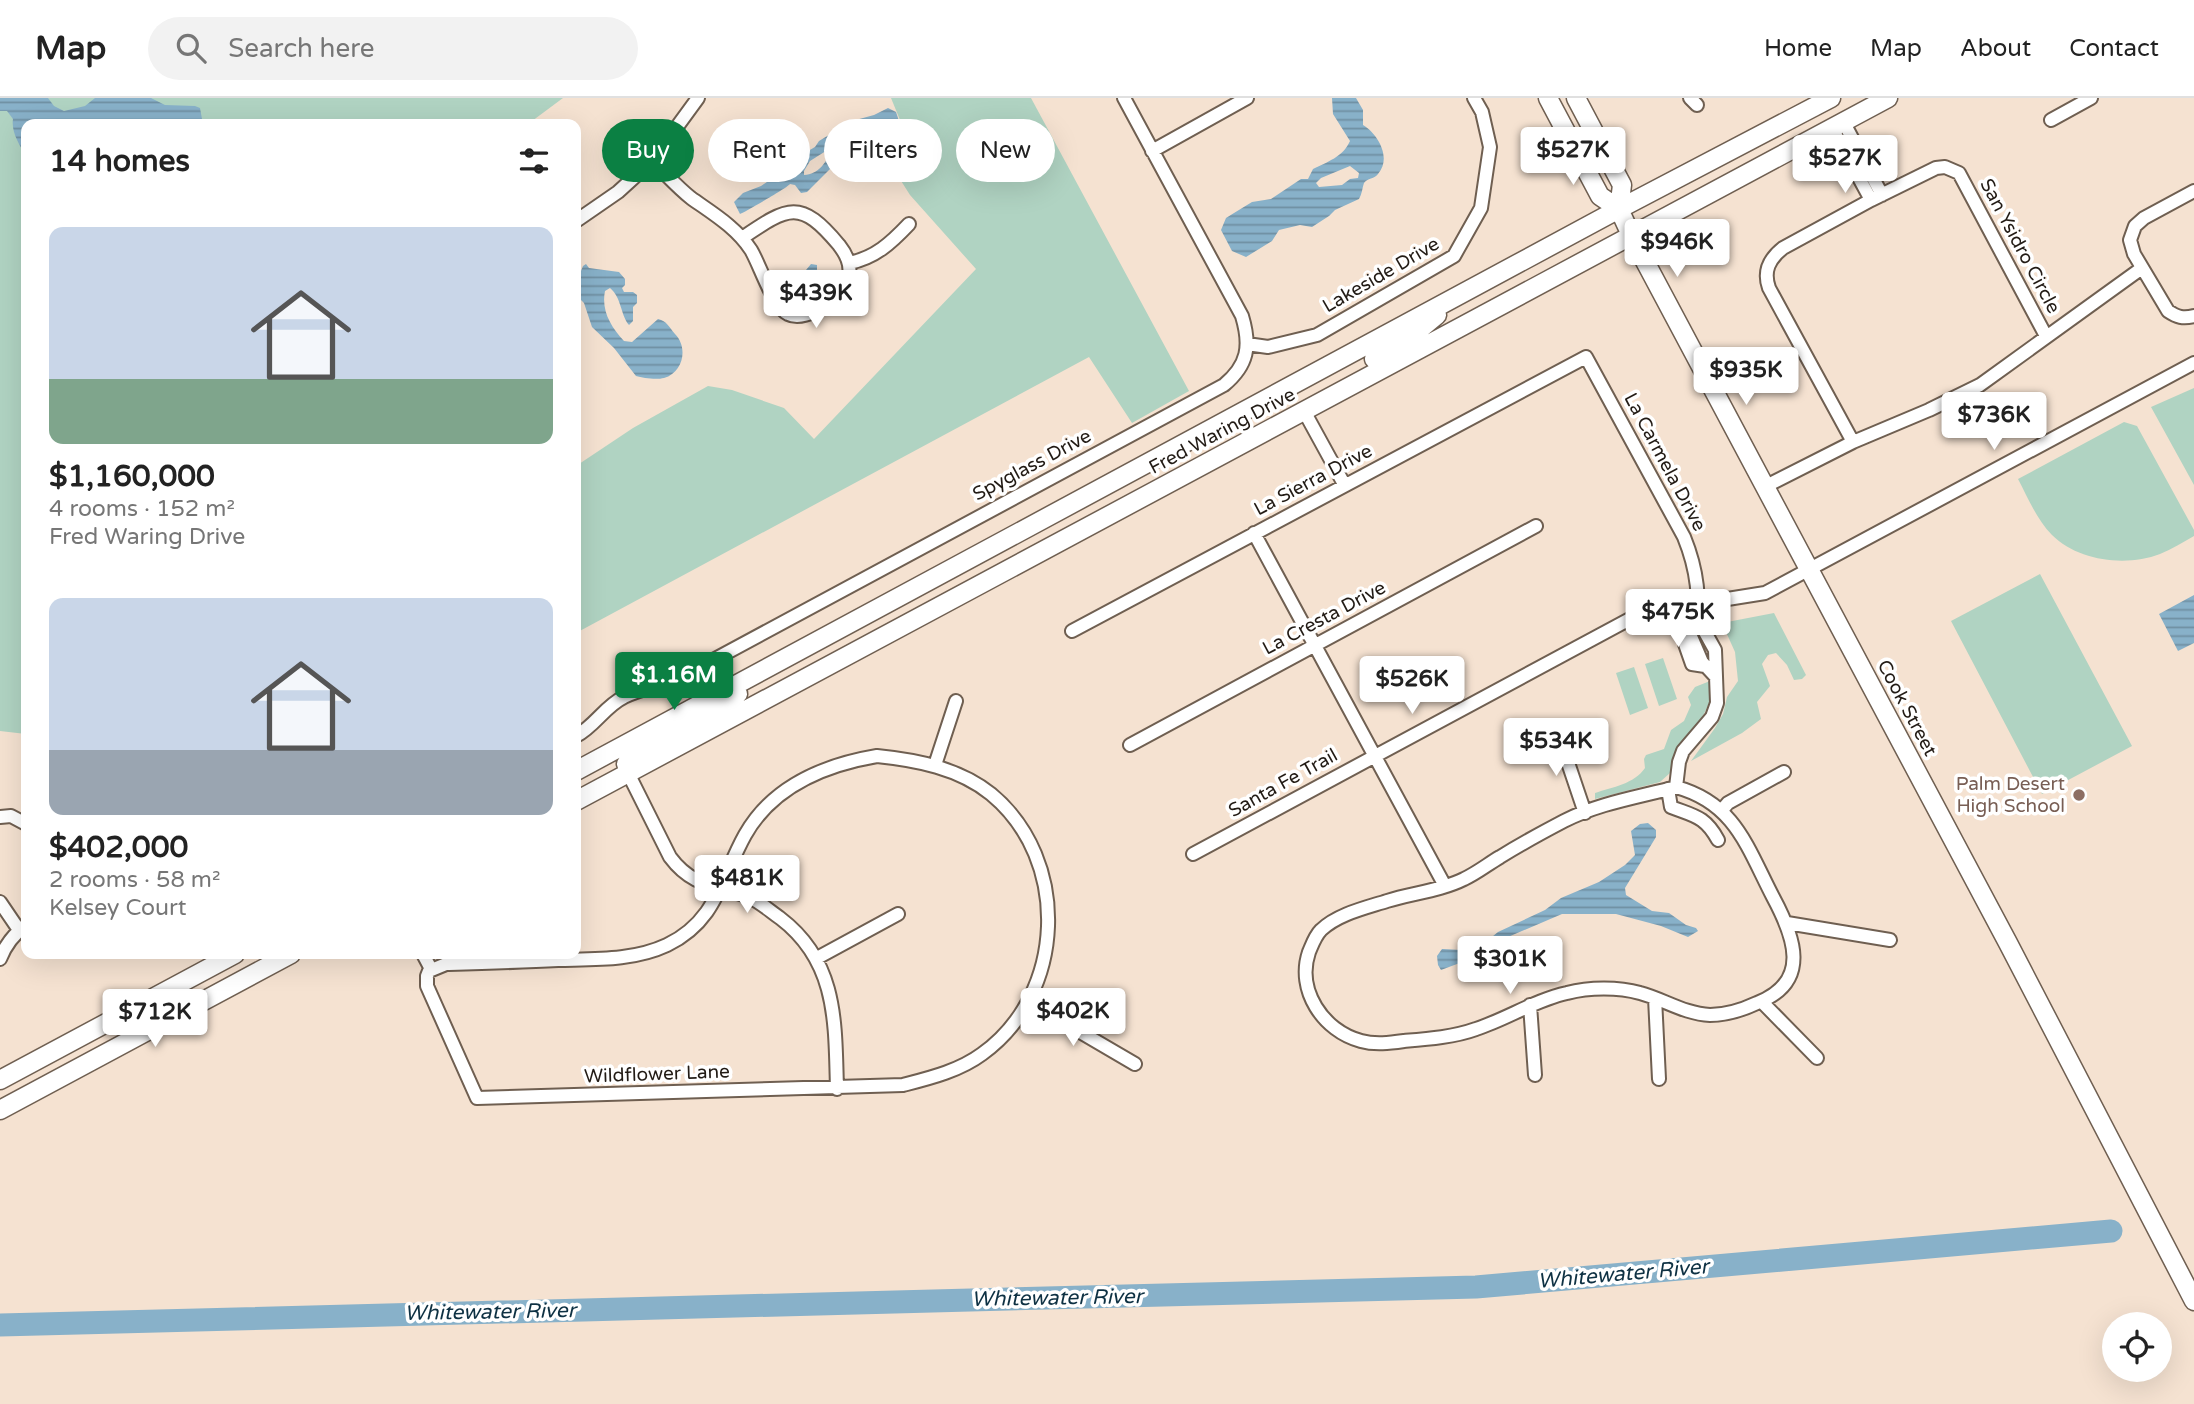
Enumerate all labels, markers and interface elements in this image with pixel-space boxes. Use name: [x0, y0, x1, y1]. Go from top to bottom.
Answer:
search box: [148, 17, 638, 80]
text: Map: [35, 29, 106, 68]
icon: search: [172, 29, 210, 67]
text: Search here: [228, 33, 374, 64]
text: Home: [1764, 34, 1832, 63]
text: Map: [1870, 34, 1922, 63]
text: About: [1960, 34, 2031, 63]
text: Contact: [2069, 34, 2159, 63]
chip: Buy: [602, 119, 694, 182]
chip: Rent: [708, 119, 810, 182]
chip: Filters: [824, 119, 942, 182]
chip: New: [956, 119, 1055, 182]
pin: $527K: [1524, 127, 1622, 187]
text: $527K: [1537, 136, 1609, 164]
pin: $527K: [1796, 136, 1894, 195]
icon: filters: [515, 142, 553, 180]
text: 14 homes: [49, 143, 190, 180]
text: $527K: [1809, 144, 1881, 172]
street label: San Ysidro Circle: [1975, 175, 2065, 317]
pin: $946K: [1628, 220, 1726, 279]
text: $946K: [1641, 228, 1713, 256]
street label: Lakeside Drive: [1319, 233, 1443, 317]
pin: $439K: [767, 271, 865, 330]
icon: home: [238, 272, 364, 398]
text: $439K: [780, 279, 852, 307]
pin: $935K: [1697, 348, 1795, 407]
text: $935K: [1710, 356, 1782, 384]
street label: Fred Waring Drive: [1145, 383, 1299, 479]
street label: La Carmela Drive: [1619, 389, 1711, 535]
pin: $736K: [1945, 392, 2043, 452]
text: $736K: [1958, 401, 2030, 429]
street label: Spyglass Drive: [969, 425, 1095, 505]
street label: La Sierra Drive: [1250, 440, 1376, 520]
text: $1,160,000: [49, 458, 215, 495]
text: 4 rooms · 152 m²: [49, 495, 235, 523]
text: Fred Waring Drive: [49, 523, 245, 551]
street label: La Cresta Drive: [1259, 576, 1389, 660]
pin: $475K: [1629, 589, 1727, 649]
text: $475K: [1642, 598, 1714, 626]
icon: home: [238, 643, 364, 769]
pin: $1.16M: [617, 652, 731, 712]
pin: $526K: [1363, 656, 1461, 716]
street label: Cook Street: [1872, 656, 1942, 760]
text: $1.16M: [631, 661, 717, 689]
text: $526K: [1376, 665, 1448, 693]
pin: $534K: [1507, 718, 1605, 778]
text: $534K: [1520, 727, 1592, 755]
street label: Santa Fe Trail: [1225, 744, 1341, 822]
place label: Palm Desert High School: [1956, 773, 2065, 817]
marker: Palm Desert High School: [2071, 787, 2087, 803]
text: $402,000: [49, 829, 188, 866]
pin: $481K: [698, 856, 796, 915]
text: $481K: [711, 864, 783, 892]
text: 2 rooms · 58 m²: [49, 866, 220, 894]
text: Kelsey Court: [49, 894, 187, 922]
pin: $301K: [1461, 936, 1559, 996]
text: $301K: [1474, 945, 1546, 973]
pin: $402K: [1024, 988, 1122, 1048]
pin: $712K: [106, 990, 204, 1049]
text: $402K: [1037, 997, 1109, 1025]
text: $712K: [119, 998, 191, 1026]
street label: Wildflower Lane: [584, 1060, 730, 1088]
water label: Whitewater River: [1537, 1254, 1712, 1294]
water label: Whitewater River: [971, 1284, 1146, 1312]
water label: Whitewater River: [404, 1298, 579, 1326]
map controls: [2102, 1312, 2172, 1382]
button: locate: [2102, 1312, 2172, 1382]

